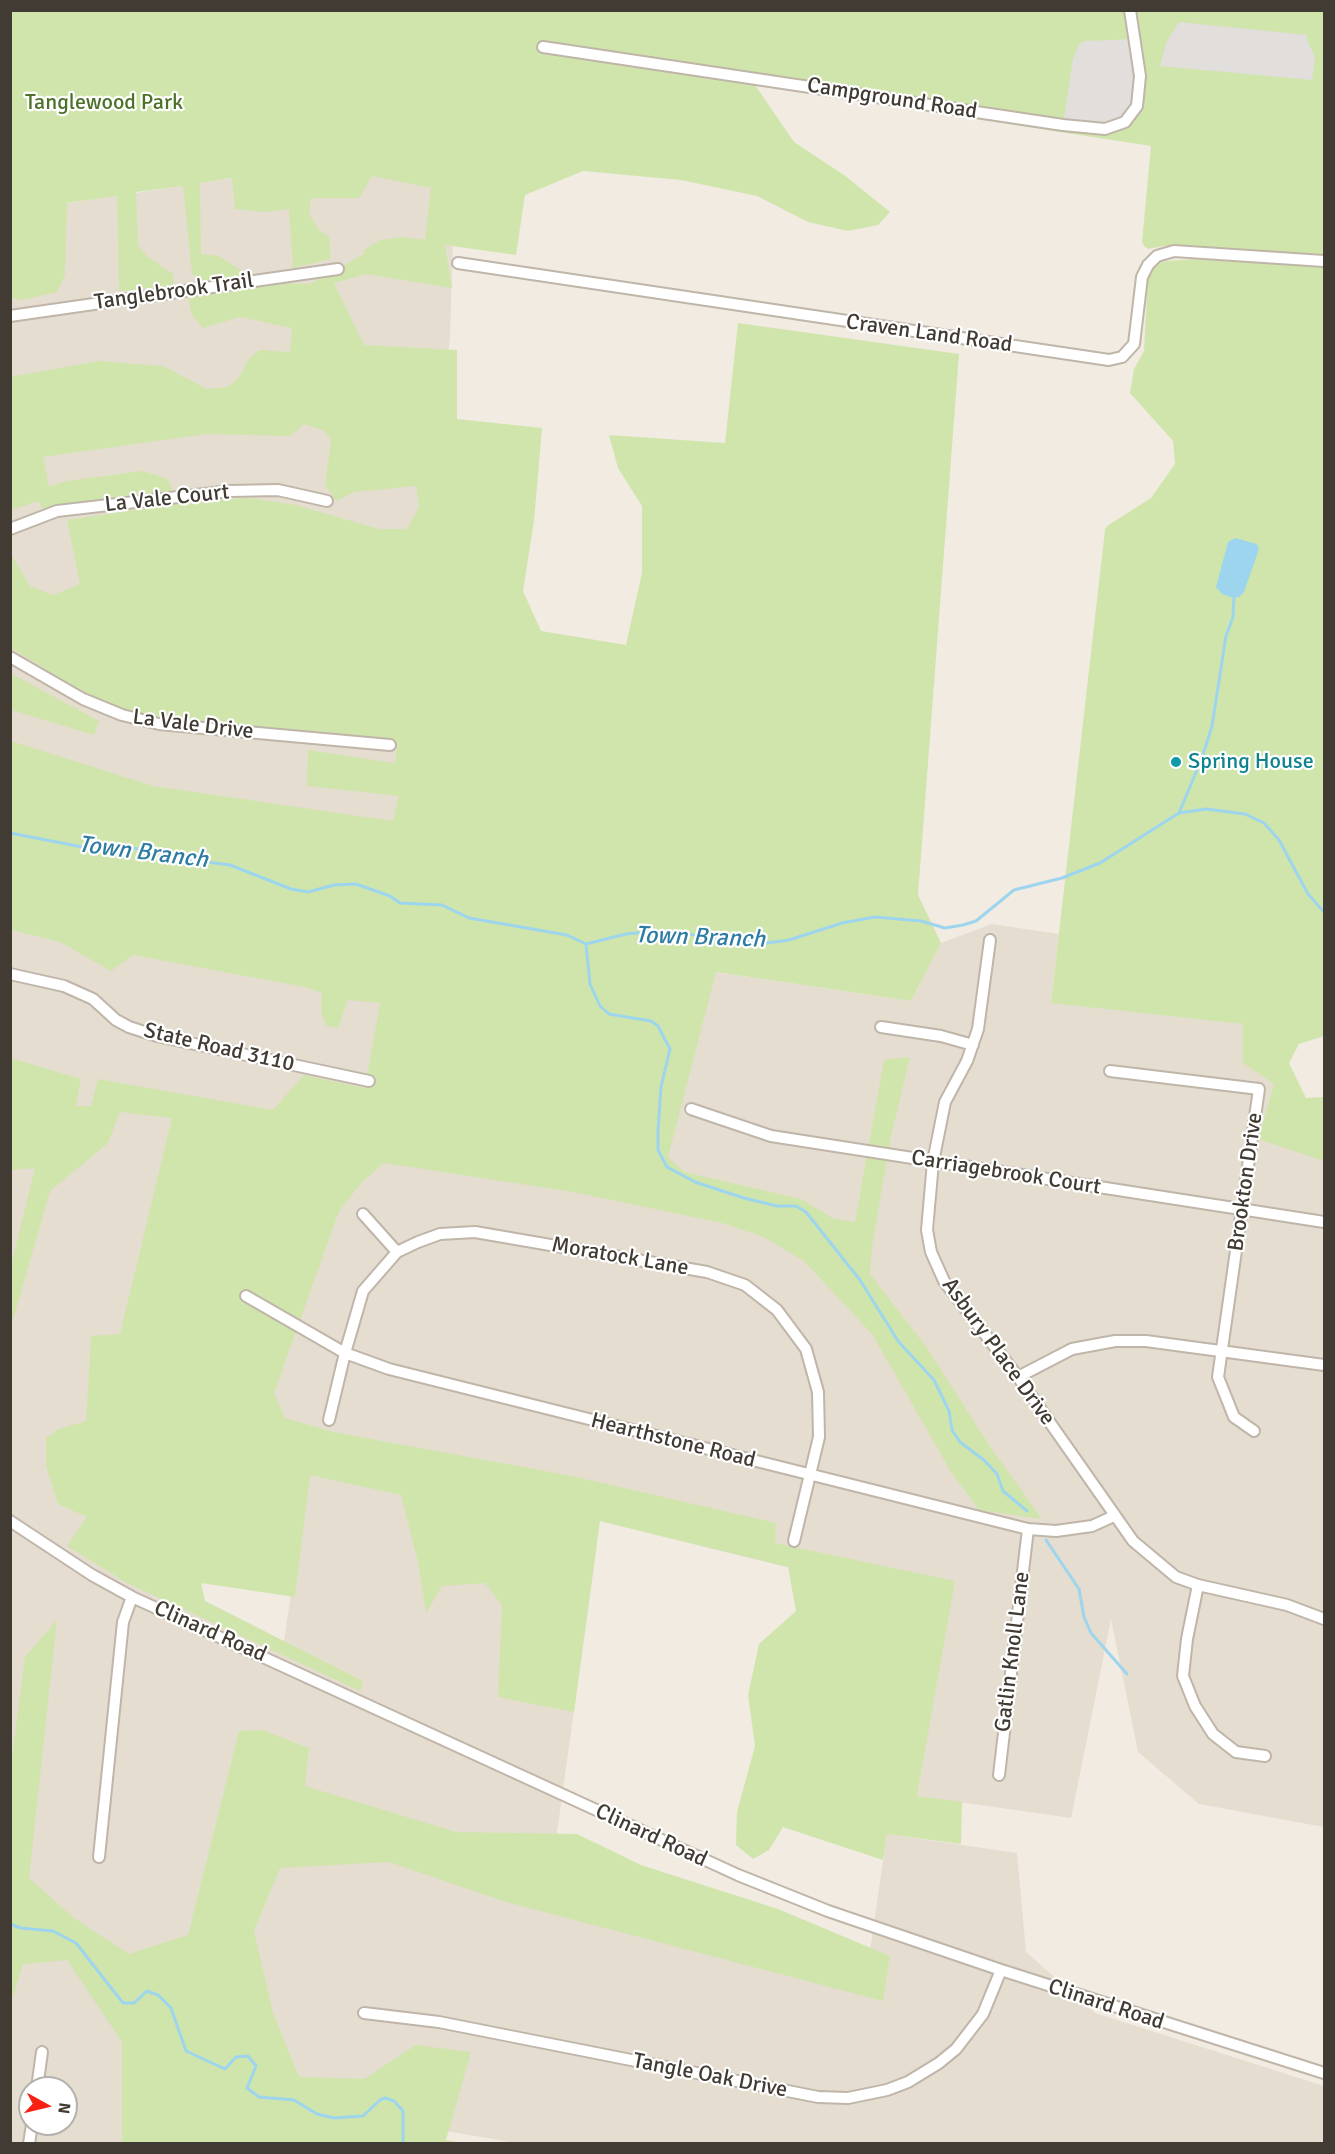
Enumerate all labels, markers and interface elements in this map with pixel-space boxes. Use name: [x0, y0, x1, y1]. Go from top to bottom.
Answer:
street label: Campground Road: [805, 73, 979, 125]
park label: Tanglewood Park: [25, 90, 183, 116]
street label: Tanglebrook Trail: [93, 268, 255, 316]
street label: Craven Land Road: [844, 309, 1014, 359]
street label: La Vale Court: [103, 479, 231, 519]
street label: La Vale Drive: [131, 704, 255, 746]
place label: Spring House: [1188, 749, 1314, 775]
marker: Spring House: [1169, 755, 1183, 769]
water label: Town Branch: [77, 831, 209, 875]
water label: Town Branch: [634, 921, 766, 955]
street label: State Road 3110: [141, 1018, 297, 1078]
street label: Brookton Drive: [1223, 1111, 1269, 1253]
street label: Carriagebrook Court: [909, 1145, 1103, 1201]
street label: Moratock Lane: [549, 1232, 691, 1282]
street label: Asbury Place Drive: [936, 1273, 1060, 1431]
street label: Hearthstone Road: [588, 1408, 758, 1474]
street label: Gatlin Knoll Lane: [990, 1570, 1036, 1734]
street label: Clinard Road: [150, 1595, 270, 1669]
street label: Clinard Road: [591, 1799, 711, 1873]
street label: Clinard Road: [1045, 1974, 1167, 2036]
street label: Tangle Oak Drive: [631, 2048, 789, 2104]
north arrow: [18, 2076, 78, 2136]
text: N: [53, 2101, 75, 2115]

